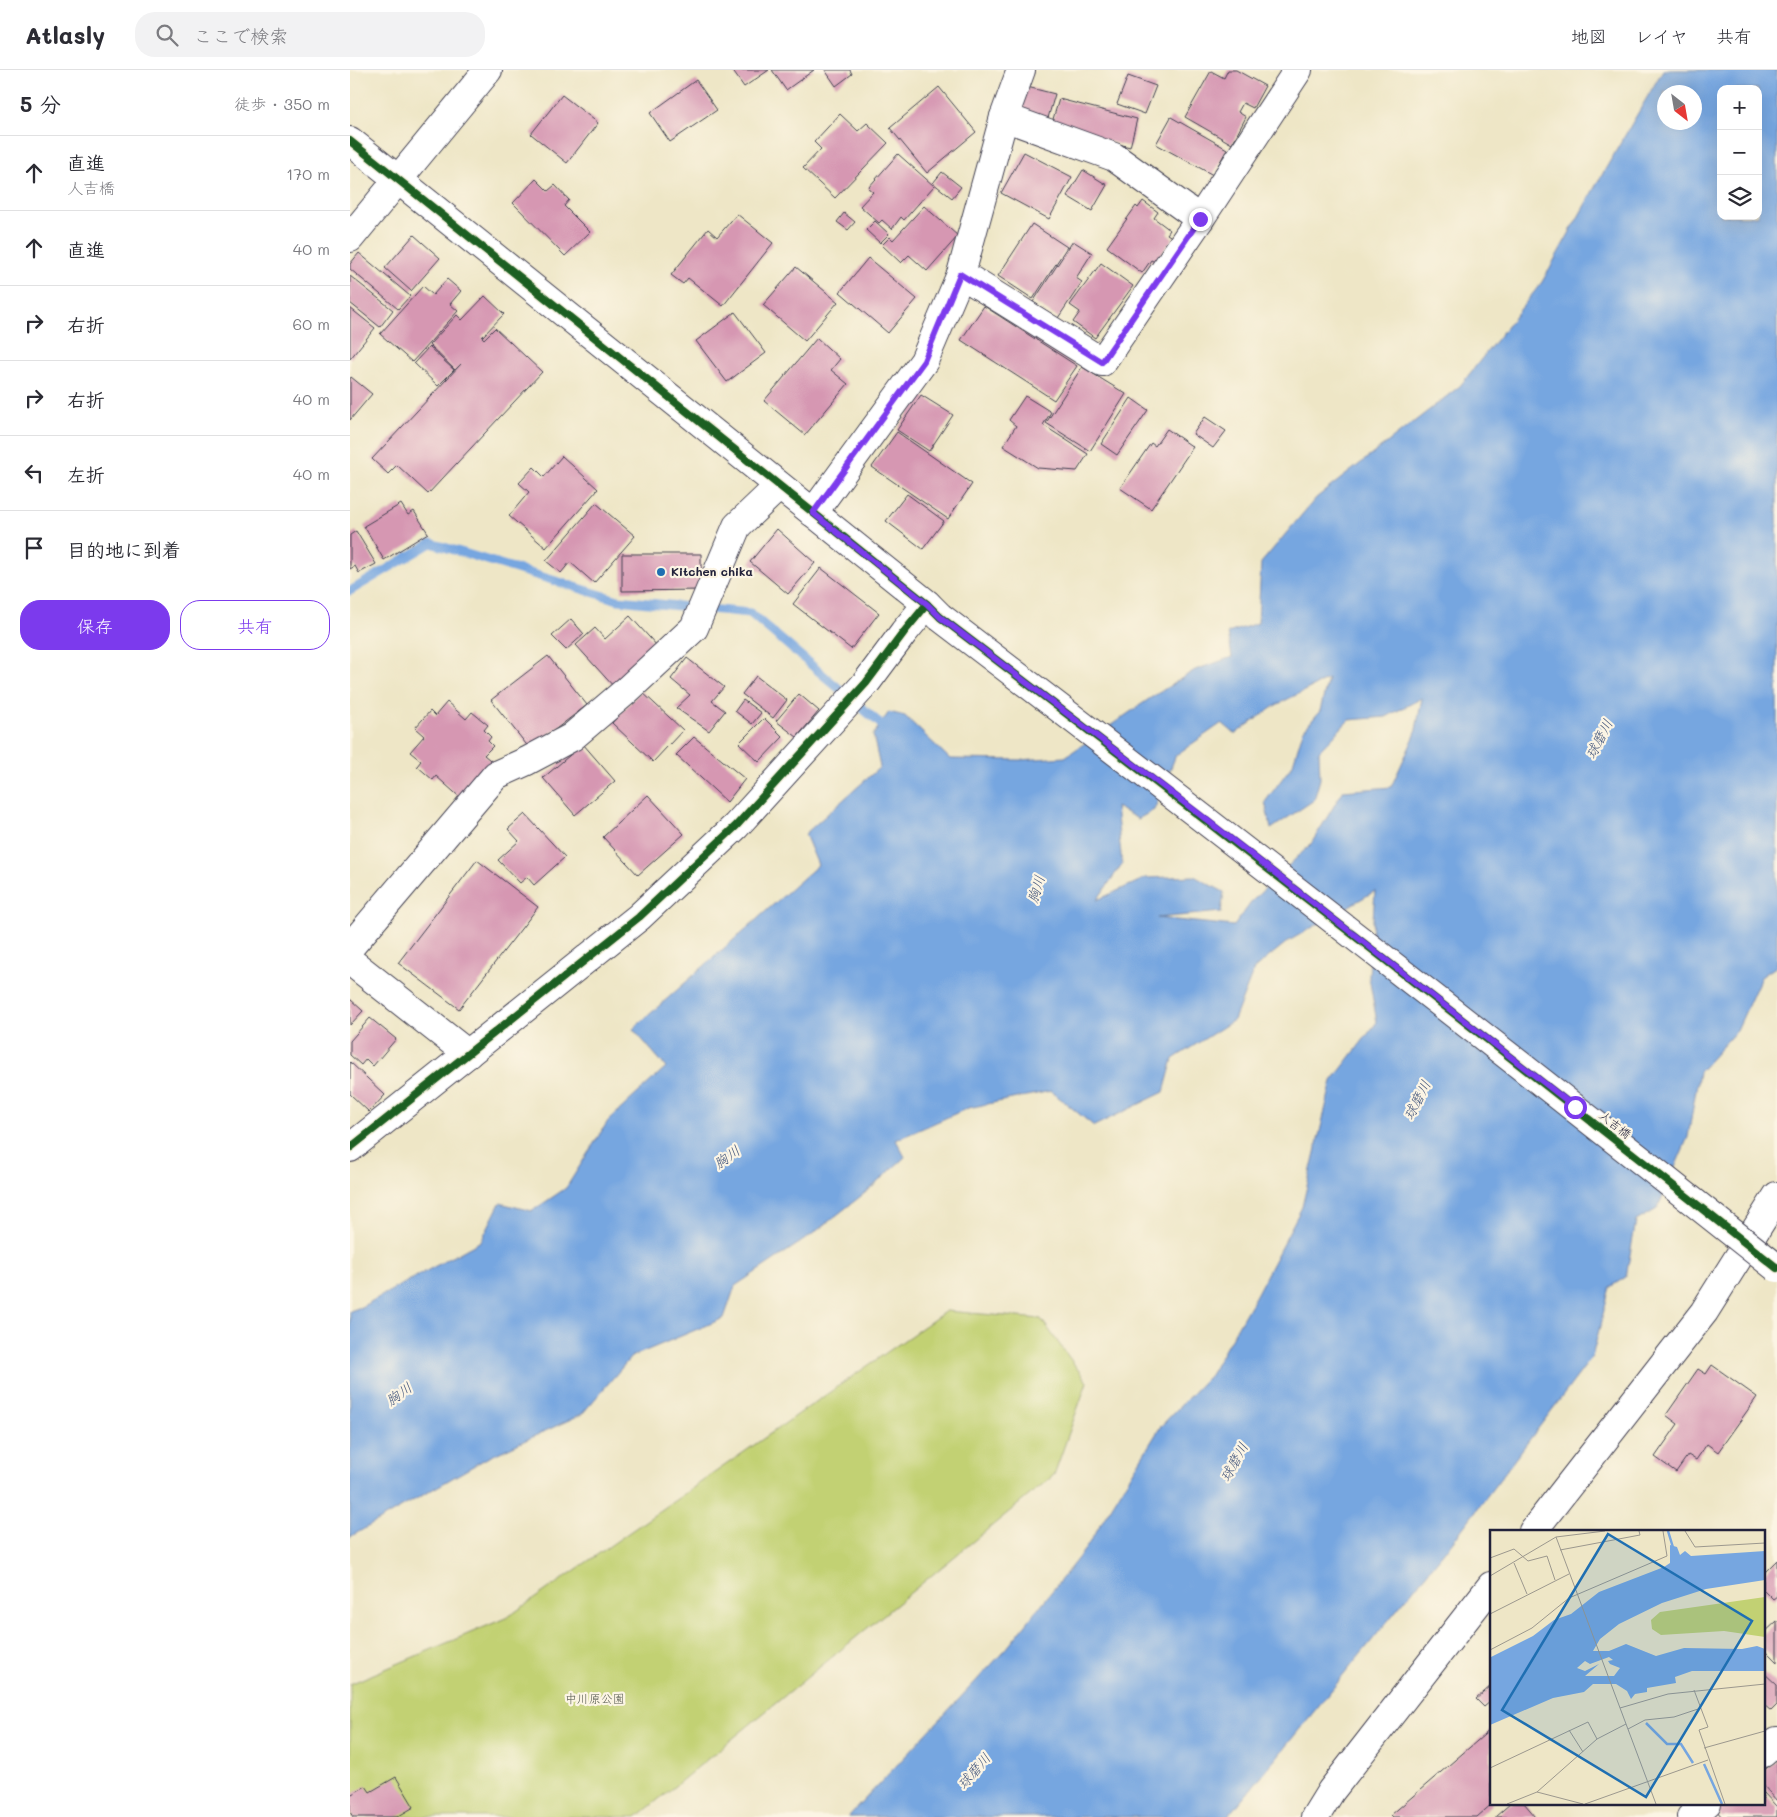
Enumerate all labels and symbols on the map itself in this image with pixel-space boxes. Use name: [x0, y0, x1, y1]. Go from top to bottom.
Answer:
north arrow: [1657, 85, 1702, 130]
route end: [1189, 208, 1212, 231]
place label: Kitchen chika: [671, 563, 753, 579]
marker: Kitchen chika: [655, 566, 667, 578]
water label: 球磨川: [1581, 716, 1617, 762]
water label: 胸川: [1022, 873, 1049, 905]
water label: 球磨川: [1399, 1077, 1435, 1123]
route start: [1564, 1096, 1587, 1119]
street label: 人吉橋: [1597, 1107, 1635, 1142]
water label: 胸川: [710, 1141, 744, 1173]
water label: 胸川: [382, 1378, 416, 1410]
water label: 球磨川: [1215, 1439, 1252, 1485]
inset map: [1490, 1530, 1764, 1804]
park label: 中川原公園: [565, 1690, 625, 1706]
water label: 球磨川: [953, 1749, 995, 1793]

